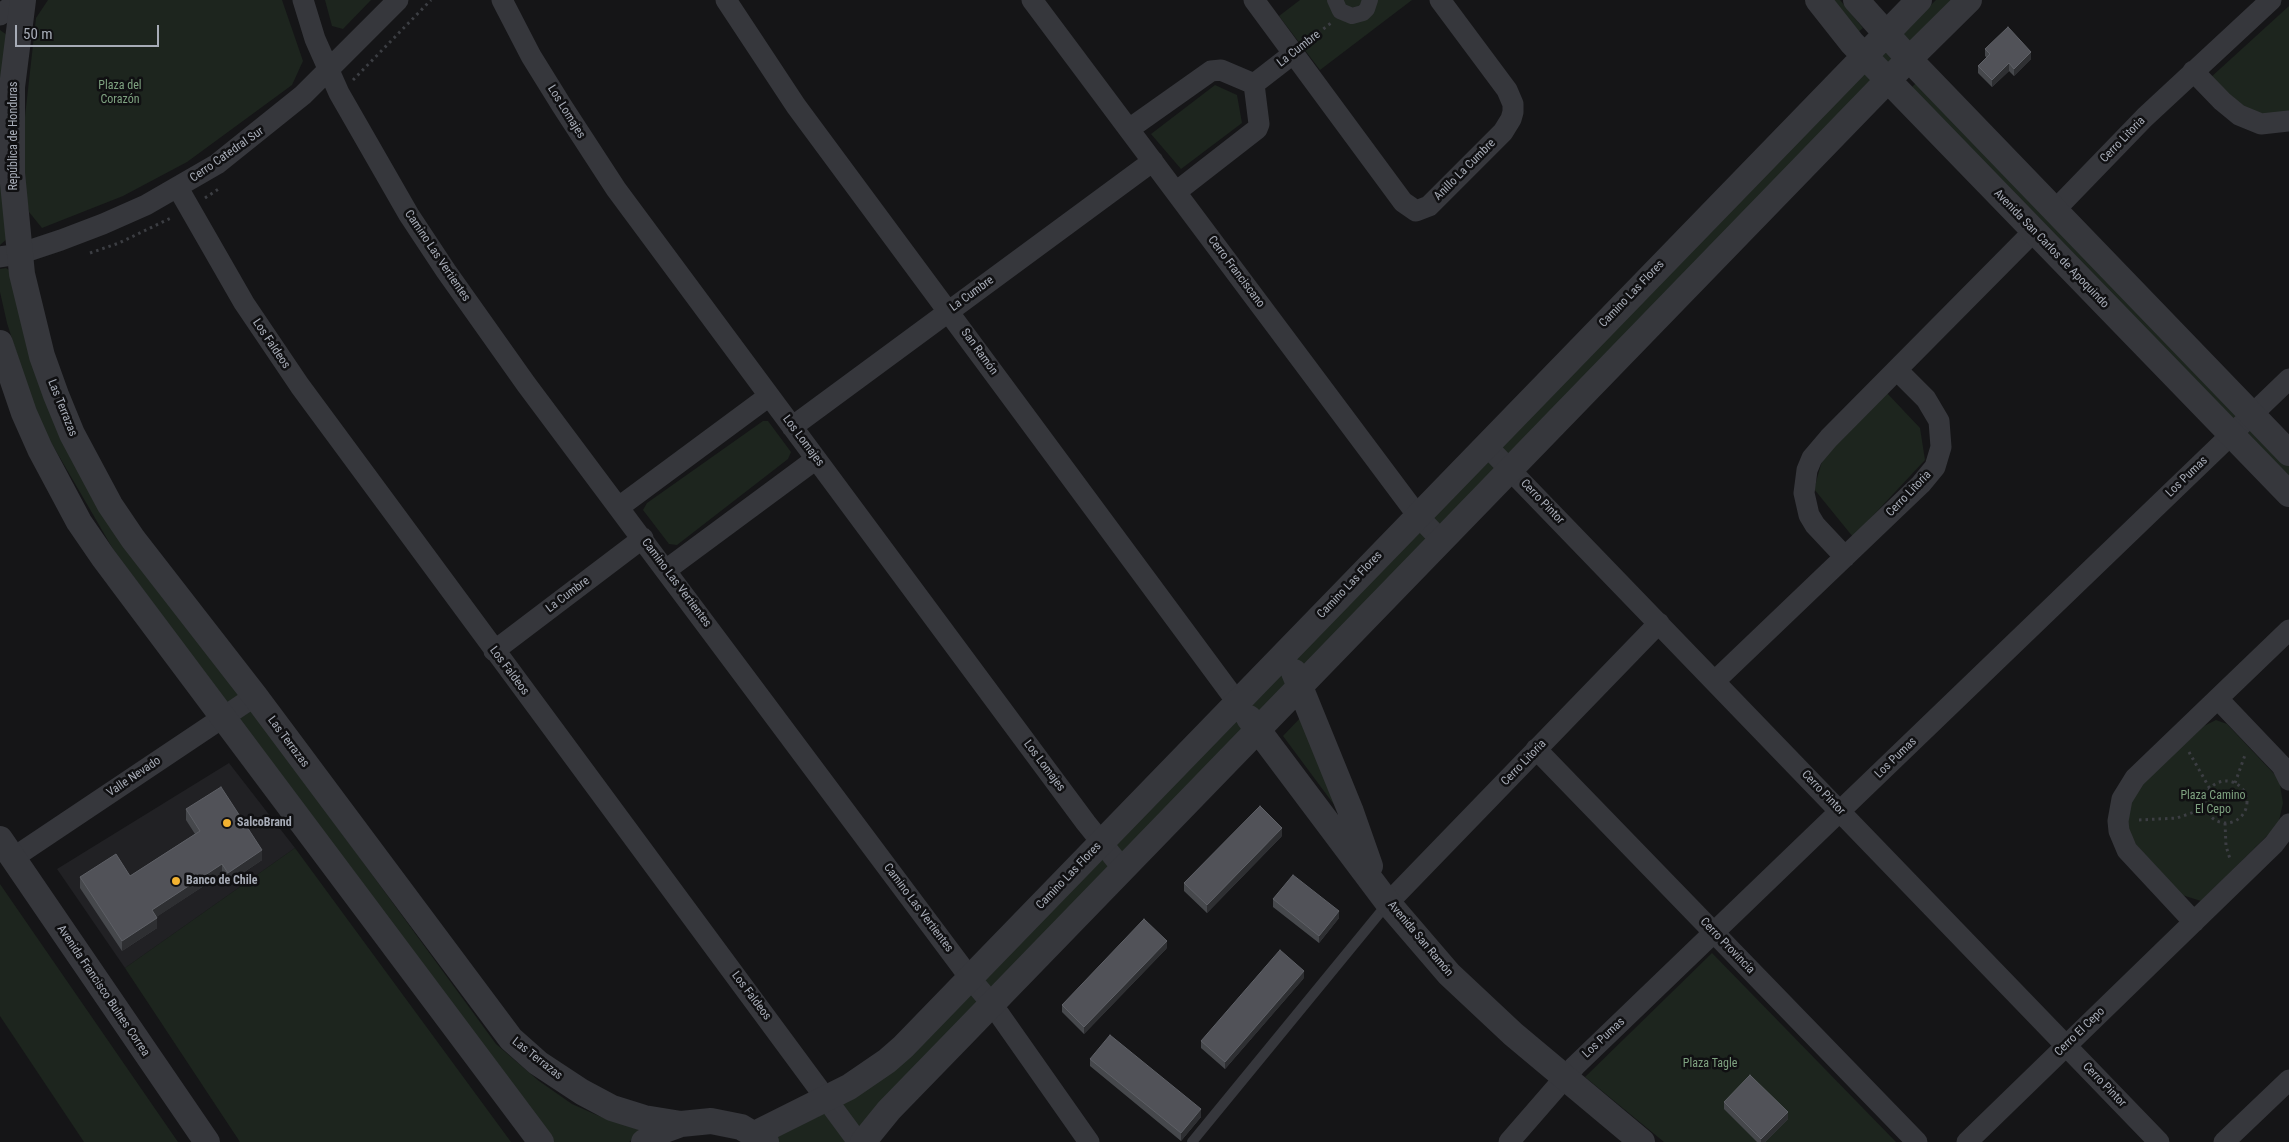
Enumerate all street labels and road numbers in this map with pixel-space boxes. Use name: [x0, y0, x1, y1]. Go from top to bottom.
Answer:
street label: La Cumbre: [1274, 28, 1324, 70]
street label: República de Honduras: [7, 81, 21, 191]
street label: Los Lomajes: [544, 83, 588, 141]
street label: Cerro Litoria: [2098, 114, 2148, 166]
street label: Cerro Catedral Sur: [187, 124, 267, 186]
street label: Anillo La Cumbre: [1431, 136, 1499, 204]
street label: Avenida San Carlos de Apoquindo: [1990, 187, 2112, 311]
street label: Camino Las Vertientes: [401, 208, 473, 304]
street label: Cerro Franciscano: [1204, 233, 1268, 311]
street label: Camino Las Flores: [1596, 257, 1668, 331]
street label: La Cumbre: [947, 273, 997, 315]
street label: Los Faldeos: [249, 316, 293, 372]
street label: San Ramón: [957, 326, 1001, 378]
street label: Las Terrazas: [44, 377, 80, 439]
street label: Los Lomajes: [779, 413, 827, 469]
street label: Los Pumas: [2163, 454, 2211, 500]
street label: Cerro Litoria: [1884, 468, 1934, 520]
street label: Cerro Pintor: [1517, 477, 1567, 527]
street label: Camino Las Vertientes: [638, 536, 714, 630]
street label: Camino Las Flores: [1314, 548, 1386, 622]
street label: La Cumbre: [543, 574, 593, 616]
street label: Los Faldeos: [486, 644, 532, 698]
street label: Las Terrazas: [264, 714, 312, 770]
street label: Los Pumas: [1872, 735, 1920, 781]
street label: Cerro Litoria: [1499, 737, 1549, 789]
street label: Los Lomajes: [1020, 738, 1068, 794]
street label: Valle Nevado: [104, 754, 164, 800]
street label: Cerro Pintor: [1798, 768, 1848, 818]
street label: Camino Las Flores: [1033, 839, 1105, 913]
street label: Camino Las Vertientes: [880, 861, 956, 955]
street label: Avenida San Ramón: [1384, 898, 1456, 980]
street label: Cerro Provincia: [1697, 915, 1757, 977]
street label: Avenida Francisco Bulnes Correa: [54, 923, 152, 1059]
street label: Los Faldeos: [728, 969, 774, 1023]
street label: Cerro El Cepo: [2052, 1005, 2108, 1059]
street label: Los Pumas: [1580, 1015, 1628, 1061]
street label: Las Terrazas: [509, 1035, 565, 1083]
street label: Cerro Pintor: [2079, 1060, 2129, 1110]

